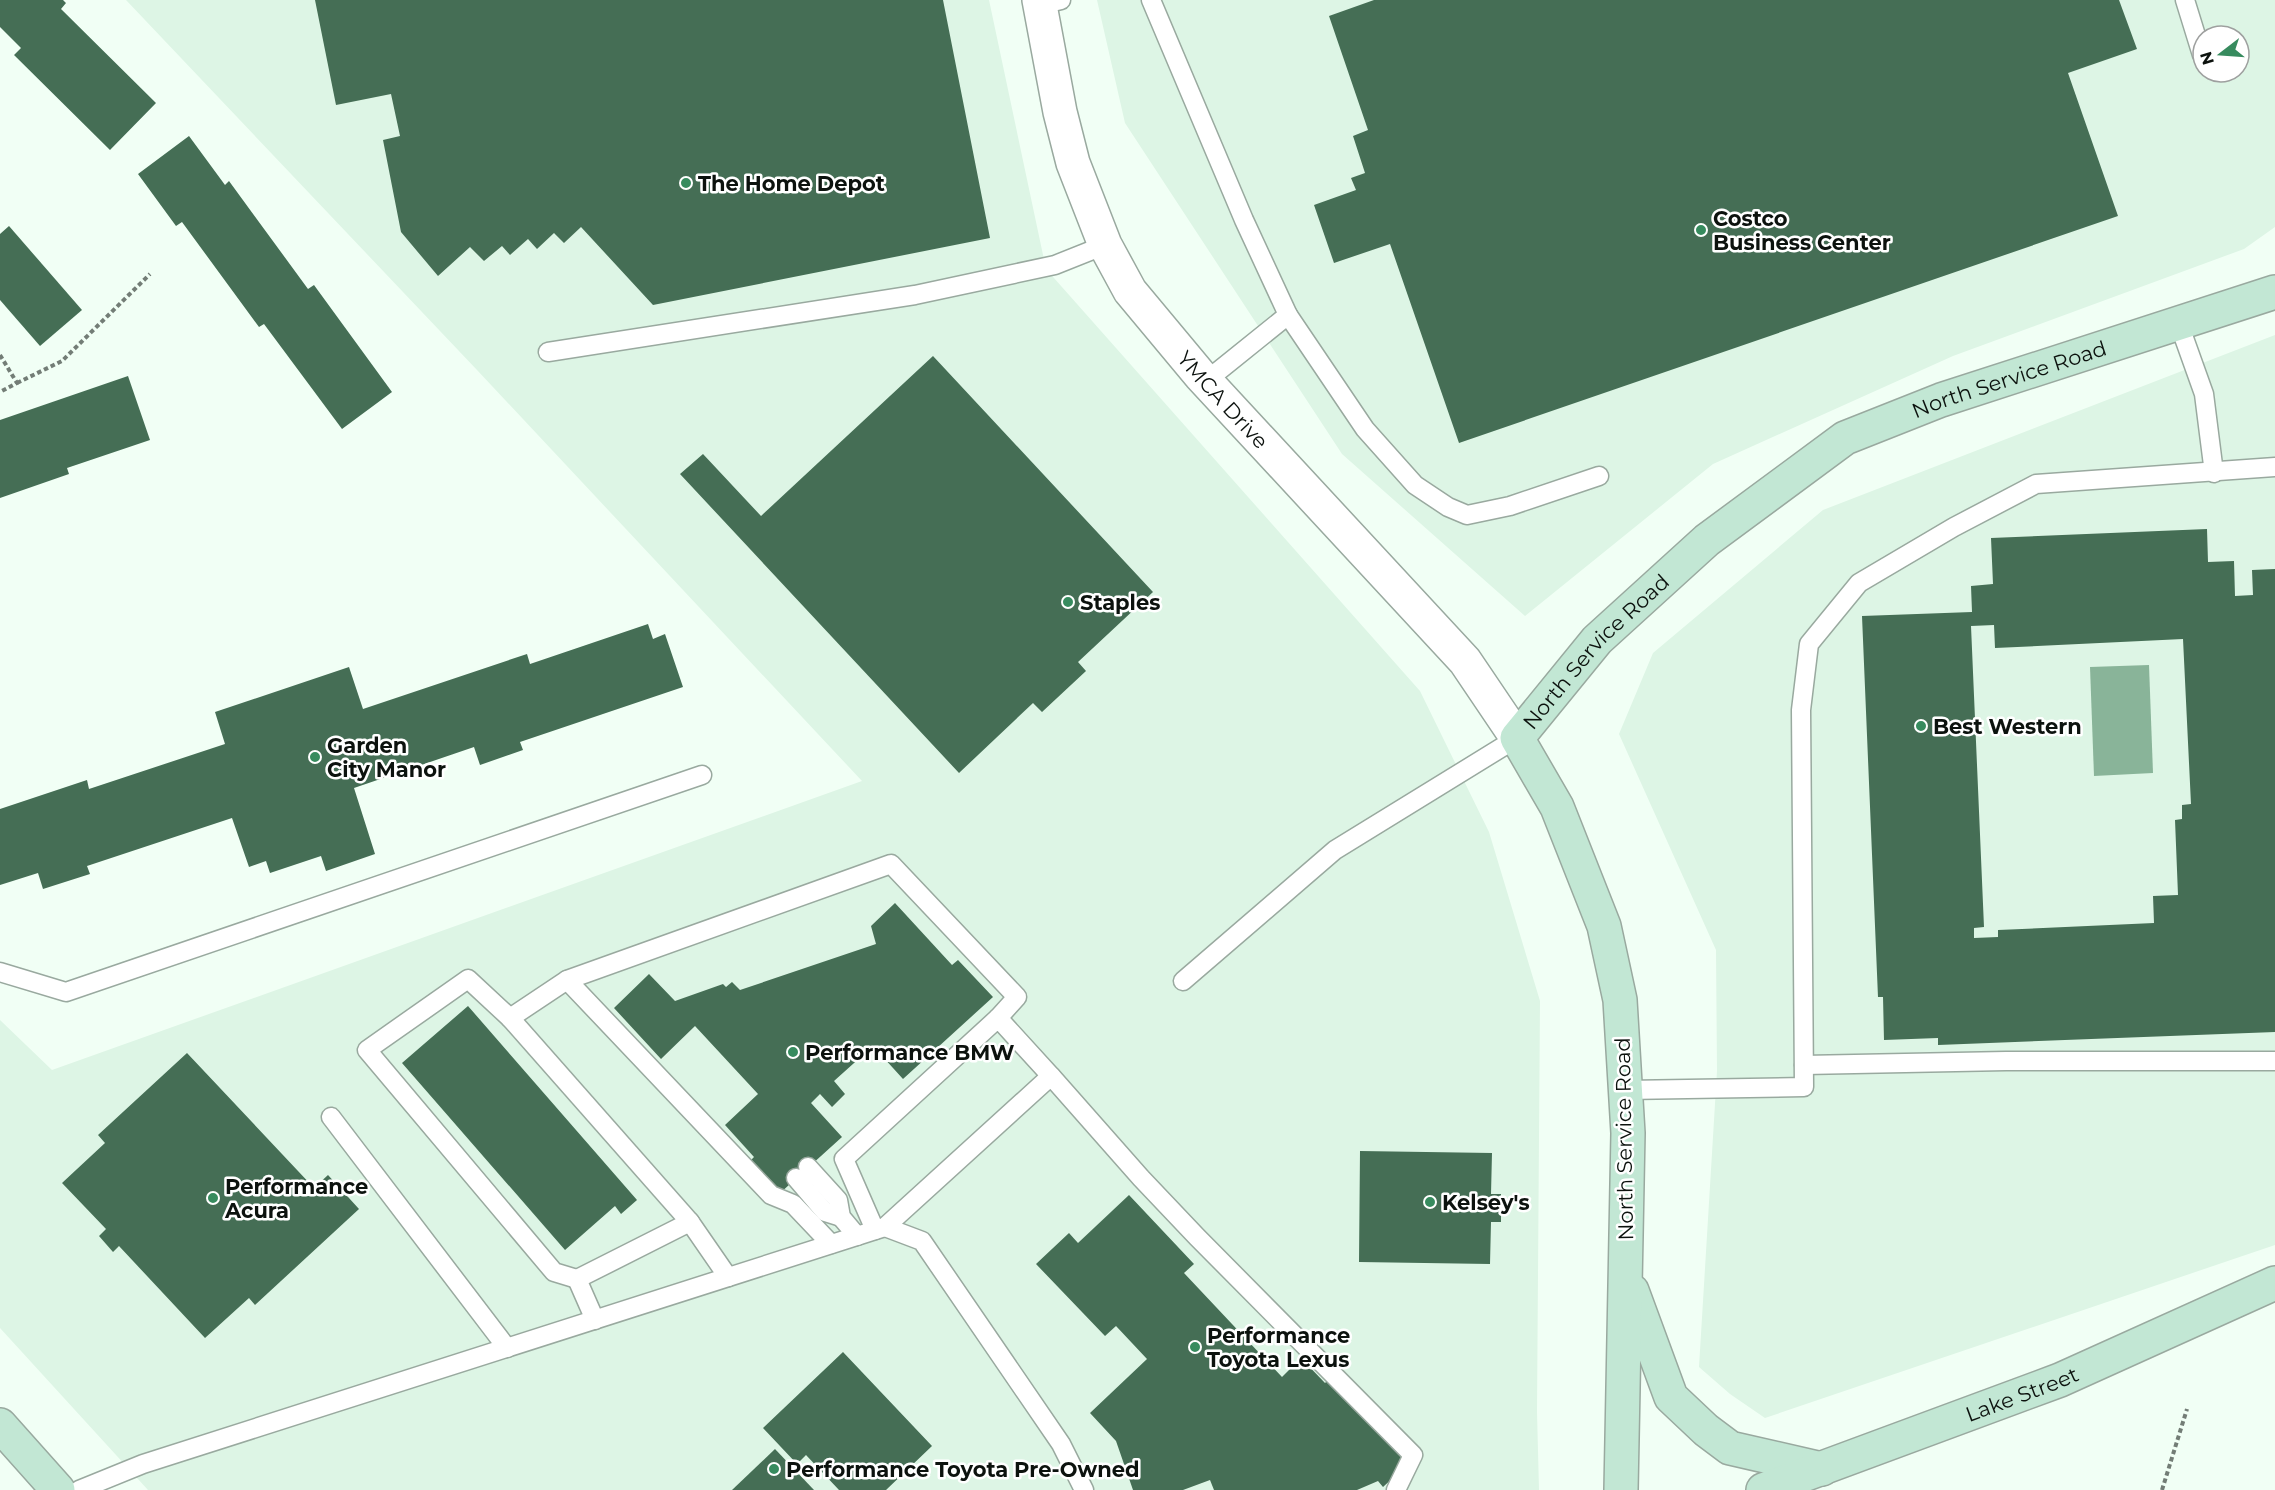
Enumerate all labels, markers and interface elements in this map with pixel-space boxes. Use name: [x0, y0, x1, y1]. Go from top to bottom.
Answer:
north arrow: [2191, 24, 2251, 84]
text: N: [2196, 49, 2218, 67]
place label: The Home Depot: [698, 171, 885, 196]
marker: The Home Depot: [679, 176, 693, 190]
place label: Costco Business Center: [1713, 206, 1891, 255]
marker: Costco Business Center: [1694, 223, 1708, 237]
street label: North Service Road: [1908, 335, 2109, 423]
street label: YMCA Drive: [1173, 346, 1274, 453]
street label: North Service Road: [1517, 569, 1674, 734]
place label: Staples: [1080, 590, 1160, 615]
marker: Staples: [1061, 595, 1075, 609]
place label: Best Western: [1933, 714, 2082, 739]
marker: Best Western: [1914, 719, 1928, 733]
place label: Garden City Manor: [327, 733, 446, 782]
marker: Garden City Manor: [308, 750, 322, 764]
street label: North Service Road: [1610, 1037, 1638, 1241]
place label: Performance BMW: [805, 1040, 1014, 1065]
marker: Performance BMW: [786, 1045, 800, 1059]
place label: Performance Acura: [224, 1174, 368, 1223]
place label: Kelsey's: [1442, 1190, 1530, 1215]
marker: Performance Acura: [206, 1191, 220, 1205]
marker: Kelsey's: [1423, 1195, 1437, 1209]
place label: Performance Toyota Lexus: [1207, 1323, 1350, 1372]
marker: Performance Toyota Lexus: [1188, 1340, 1202, 1354]
street label: Lake Street: [1962, 1361, 2082, 1426]
place label: Performance Toyota Pre-Owned: [786, 1457, 1140, 1482]
marker: Performance Toyota Pre-Owned: [767, 1462, 781, 1476]

